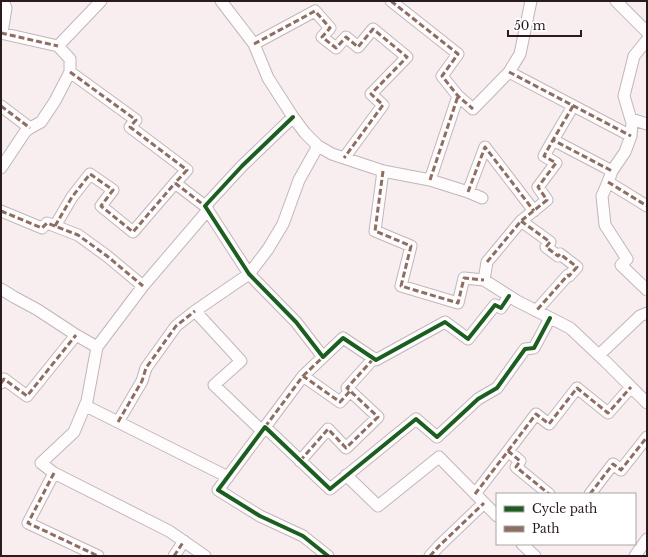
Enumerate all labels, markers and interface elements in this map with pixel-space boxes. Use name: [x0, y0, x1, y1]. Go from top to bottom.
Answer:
scale bar: [508, 12, 581, 38]
text: 50 m: [514, 18, 546, 33]
legend: [496, 493, 636, 545]
text: Cycle path: [532, 501, 597, 516]
text: Path: [532, 521, 560, 536]

